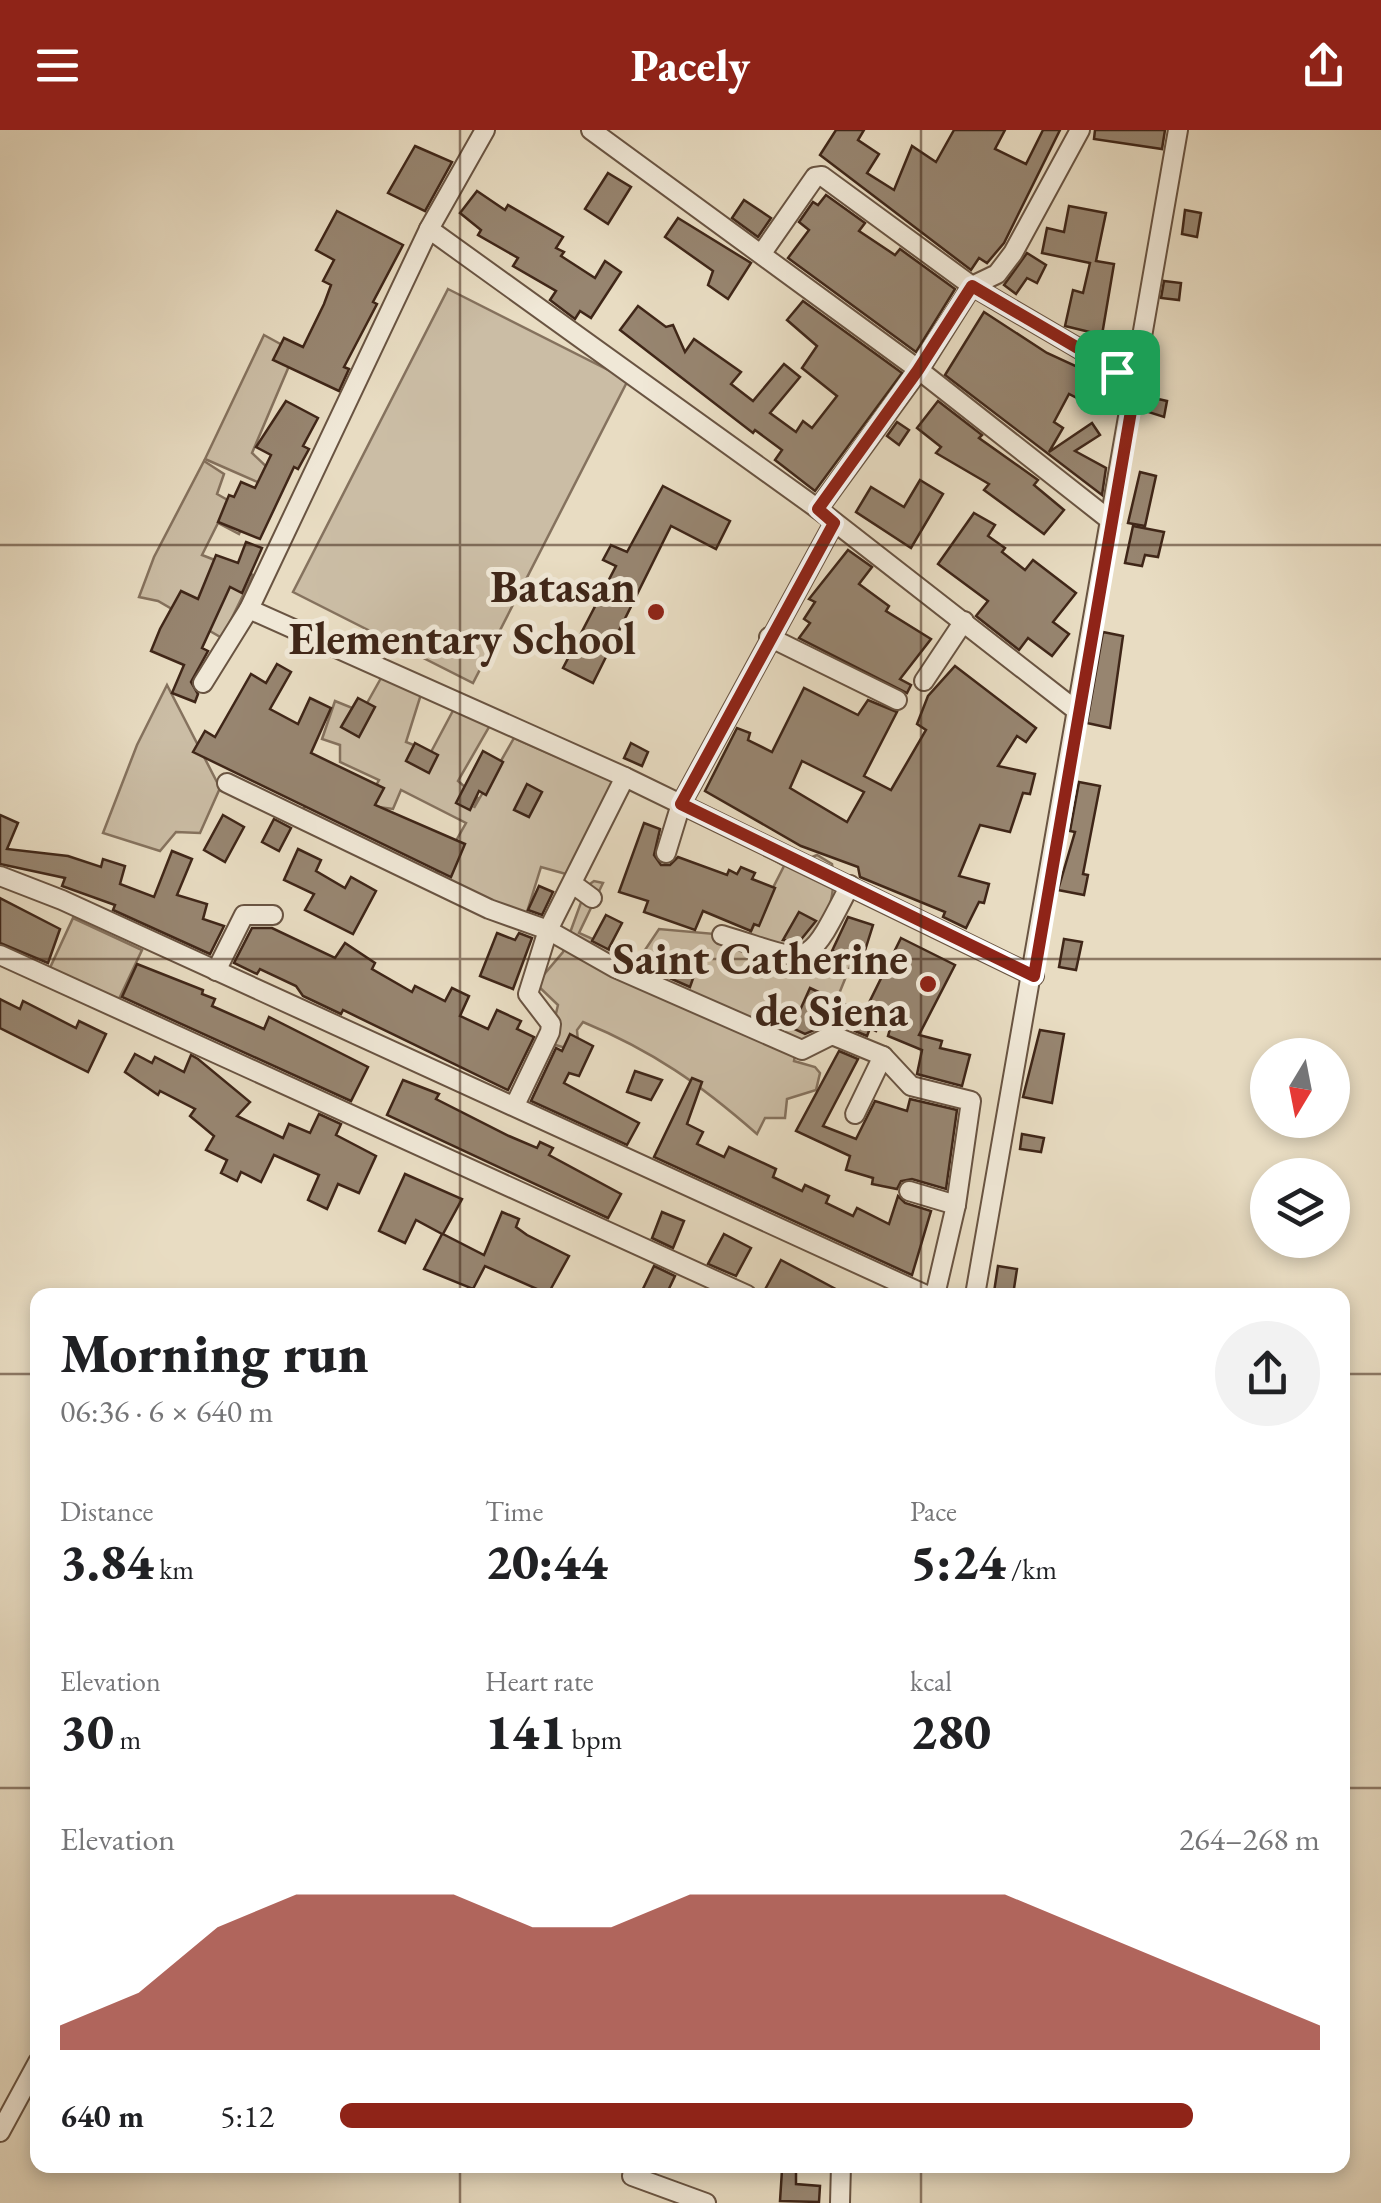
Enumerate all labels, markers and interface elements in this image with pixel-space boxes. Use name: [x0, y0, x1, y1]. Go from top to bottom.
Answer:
text: Pacely: [631, 36, 750, 94]
icon: menu: [30, 38, 85, 93]
icon: share: [1296, 38, 1351, 93]
pin: [1075, 330, 1160, 415]
icon: arrive: [1090, 345, 1145, 400]
place label: Batasan Elementary School: [288, 557, 636, 667]
marker: Batasan Elementary School: [645, 601, 667, 623]
place label: Saint Catherine de Siena: [613, 929, 908, 1039]
marker: Saint Catherine de Siena: [917, 973, 939, 995]
north arrow: [1250, 1038, 1350, 1138]
map controls: [1250, 1038, 1350, 1258]
button: layers: [1250, 1158, 1350, 1258]
text: Morning run: [60, 1317, 369, 1388]
button: share: [1215, 1321, 1320, 1426]
text: 06:36 · 6 × 640 m: [60, 1390, 273, 1432]
text: Distance: [60, 1493, 154, 1529]
text: Time: [485, 1493, 543, 1529]
text: Pace: [910, 1493, 957, 1529]
text: 3.84: [60, 1529, 154, 1594]
text: 20:44: [485, 1529, 607, 1594]
text: 5:24: [910, 1529, 1005, 1594]
text: km: [154, 1551, 194, 1587]
text: /km: [1005, 1551, 1057, 1587]
text: Elevation: [60, 1663, 161, 1699]
text: Heart rate: [485, 1663, 594, 1699]
text: kcal: [910, 1663, 952, 1699]
text: 30: [60, 1699, 114, 1764]
text: 141: [485, 1699, 566, 1764]
text: 280: [910, 1699, 991, 1764]
text: m: [114, 1721, 141, 1757]
text: bpm: [566, 1721, 622, 1757]
text: Elevation: [60, 1818, 175, 1860]
text: 264–268 m: [1179, 1818, 1320, 1860]
text: 640 m: [60, 2095, 144, 2137]
text: 5:12: [220, 2095, 274, 2137]

